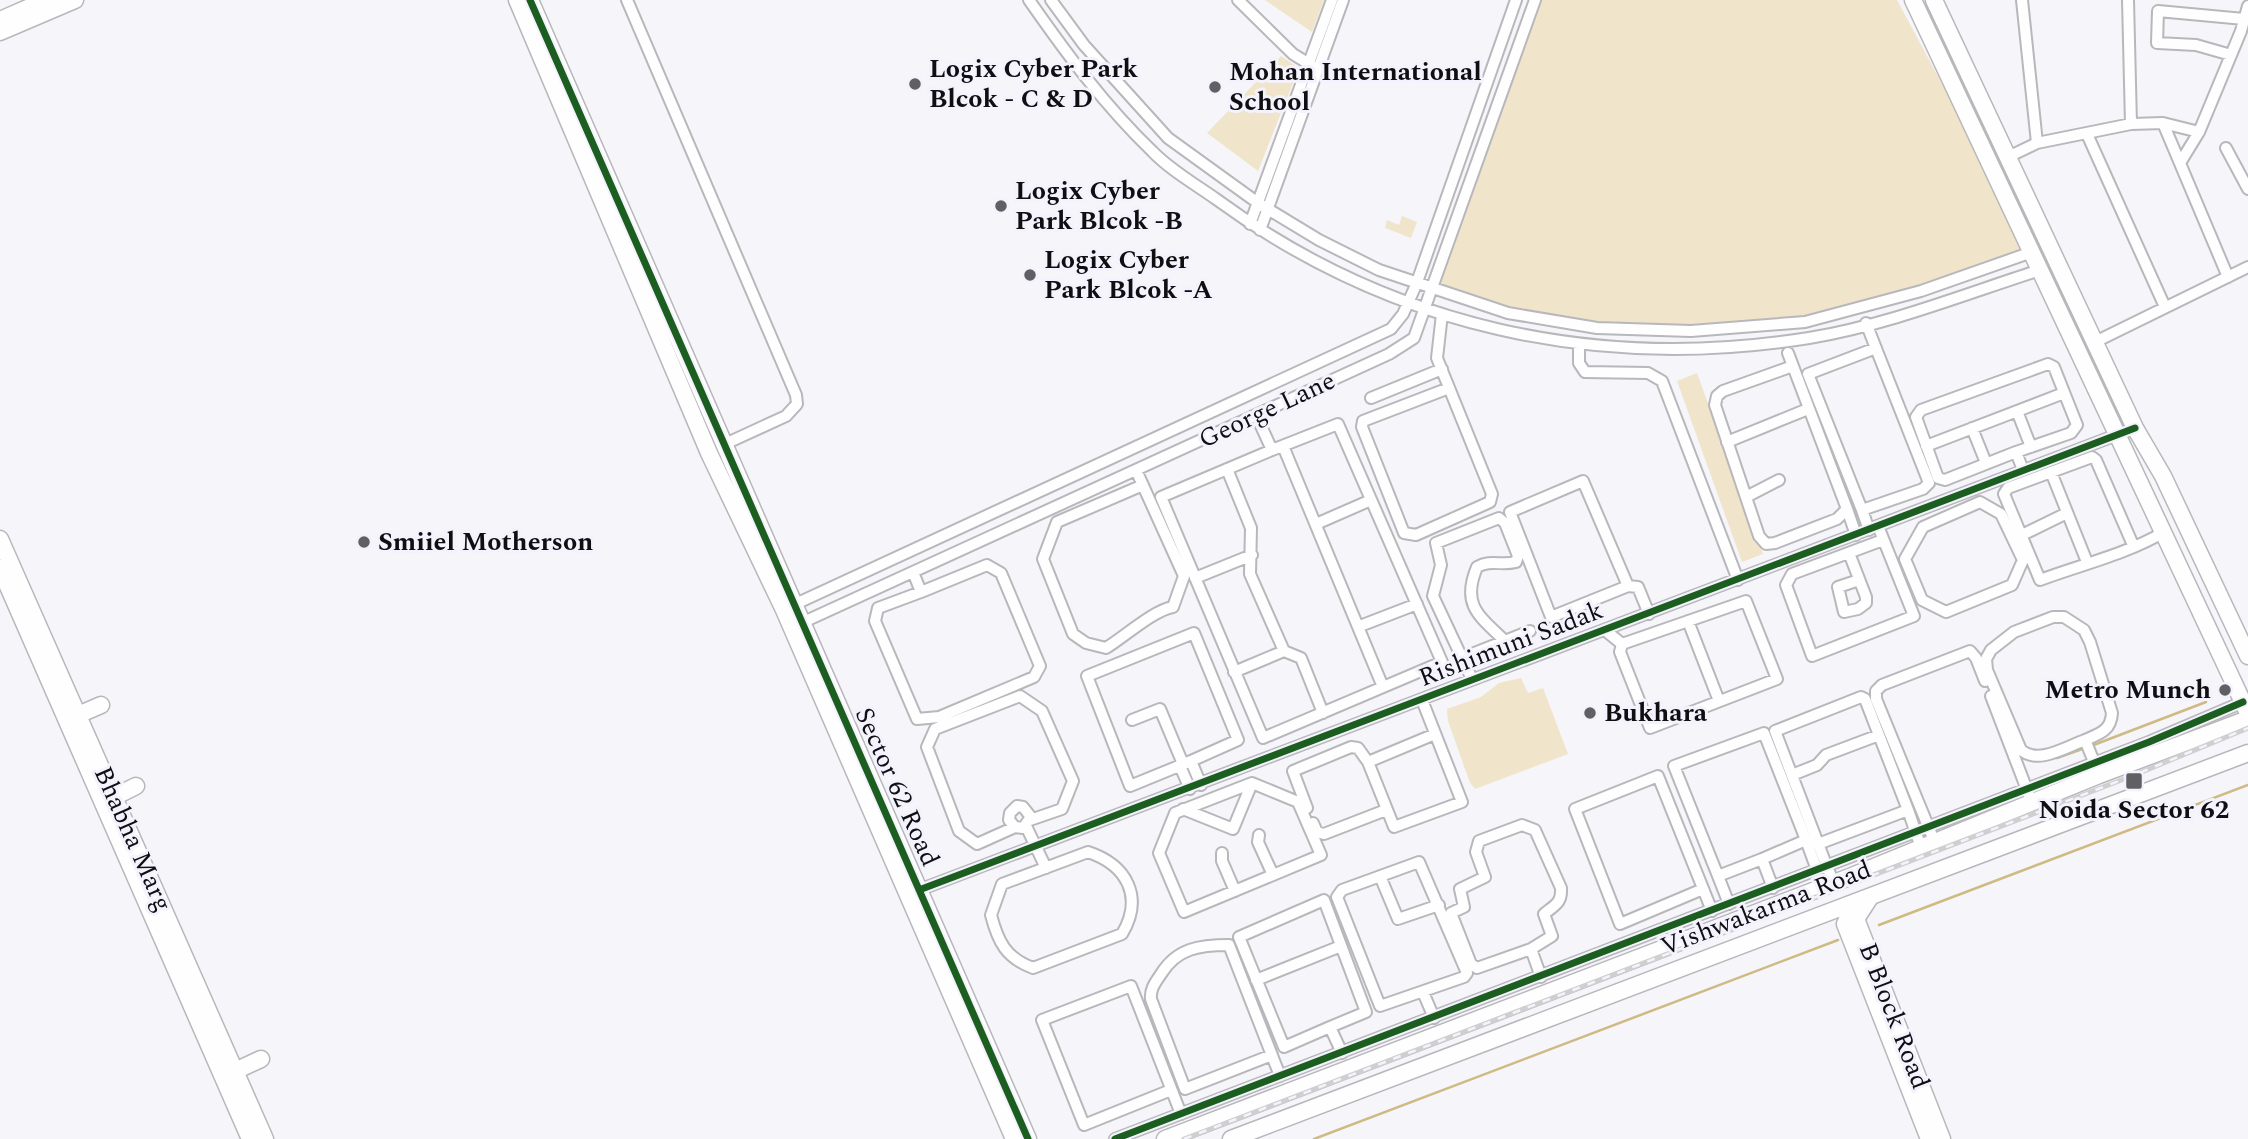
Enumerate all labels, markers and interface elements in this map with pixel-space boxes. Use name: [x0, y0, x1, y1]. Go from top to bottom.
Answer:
place label: Logix Cyber Park Blcok - C & D: [929, 49, 1138, 119]
place label: Mohan International School: [1229, 52, 1482, 122]
marker: Logix Cyber Park Blcok - C & D: [907, 76, 923, 92]
marker: Mohan International School: [1207, 79, 1223, 95]
place label: Logix Cyber Park Blcok -B: [1015, 171, 1183, 241]
marker: Logix Cyber Park Blcok -B: [993, 198, 1009, 214]
place label: Logix Cyber Park Blcok -A: [1044, 240, 1213, 310]
marker: Logix Cyber Park Blcok -A: [1022, 267, 1038, 283]
street label: George Lane: [1192, 361, 1342, 459]
place label: Smiiel Motherson: [378, 522, 593, 562]
marker: Smiiel Motherson: [356, 534, 372, 550]
street label: Rishimuni Sadak: [1413, 590, 1609, 698]
place label: Metro Munch: [2045, 670, 2211, 710]
marker: Metro Munch: [2217, 682, 2233, 698]
place label: Bukhara: [1604, 693, 1708, 733]
street label: Sector 62 Road: [844, 701, 950, 873]
marker: Bukhara: [1582, 705, 1598, 721]
street label: Bhabha Marg: [83, 760, 183, 918]
marker: Noida Sector 62: [2124, 771, 2144, 791]
place label: Noida Sector 62: [2039, 790, 2229, 830]
street label: Vishwakarma Road: [1655, 849, 1877, 967]
street label: B Block Road: [1848, 937, 1940, 1095]

